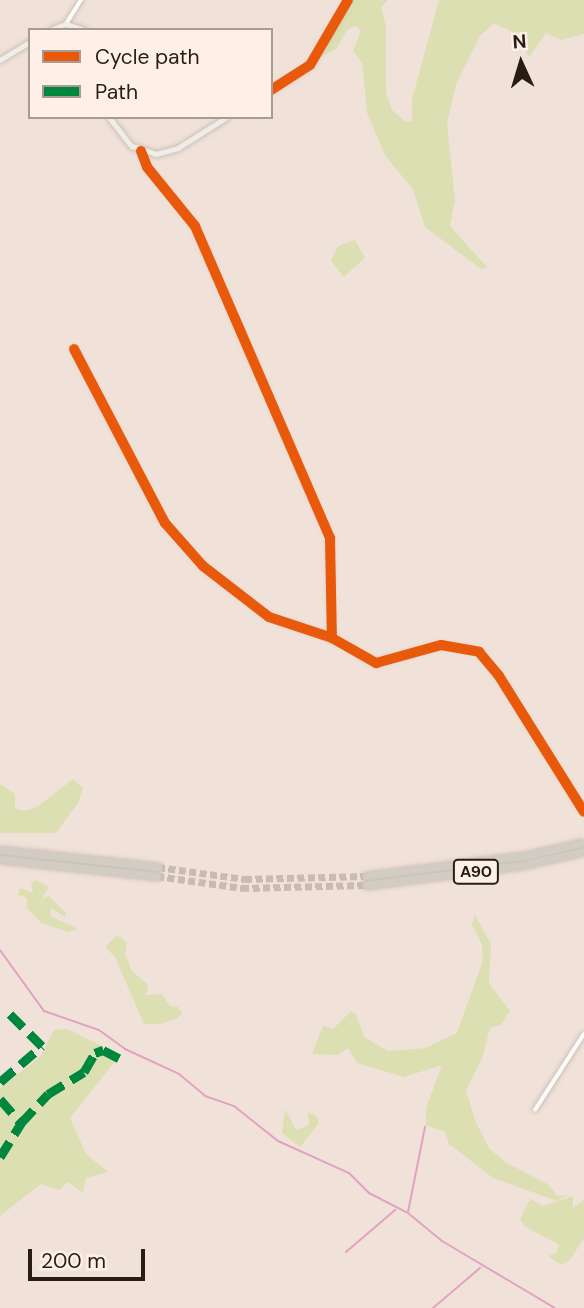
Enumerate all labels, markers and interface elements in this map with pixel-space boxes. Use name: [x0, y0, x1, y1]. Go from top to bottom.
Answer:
legend: [28, 28, 273, 119]
north arrow: [486, 28, 556, 98]
text: N: [512, 29, 527, 55]
text: Cycle path: [95, 43, 200, 71]
text: Path: [95, 78, 138, 106]
road number: A90: [452, 860, 500, 884]
scale bar: [32, 1234, 149, 1278]
text: 200 m: [41, 1247, 106, 1275]

